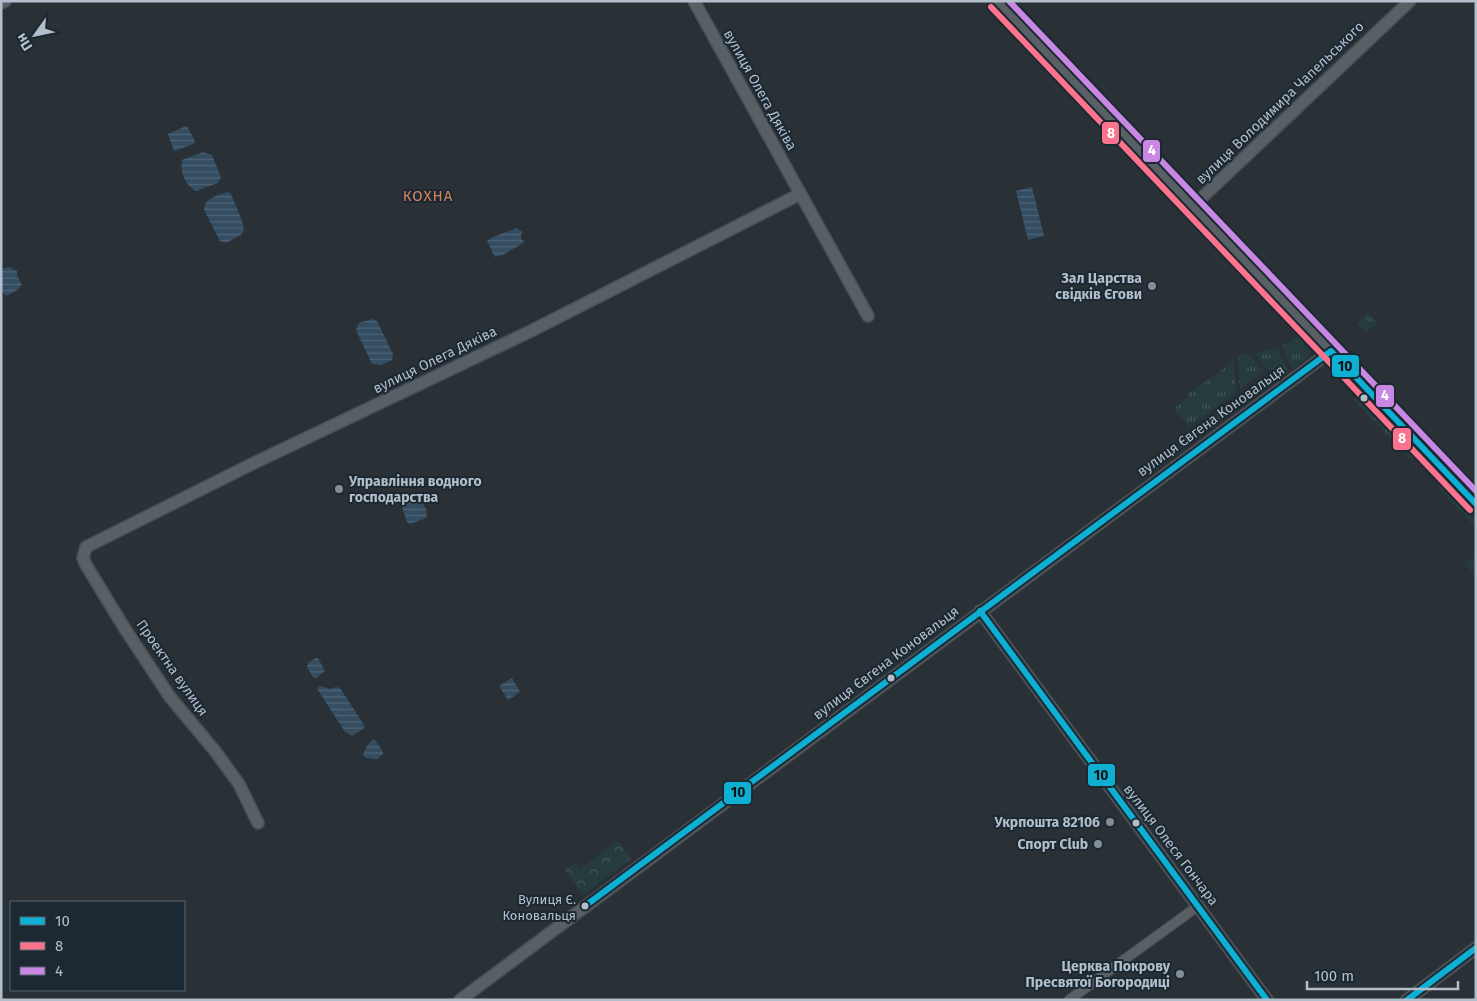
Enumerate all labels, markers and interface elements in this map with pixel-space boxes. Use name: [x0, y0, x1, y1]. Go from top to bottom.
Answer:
north arrow: [10, 10, 60, 60]
street label: вулиця Володимира Чапельського: [1192, 18, 1368, 188]
street label: вулиця Олега Дяківа: [720, 27, 800, 153]
text: Пн: [13, 30, 36, 54]
line badge: 8: [1101, 121, 1120, 145]
text: 8: [1107, 125, 1115, 142]
line badge: 4: [1142, 139, 1161, 163]
text: 4: [1148, 142, 1156, 159]
district label: КОХНА: [403, 187, 453, 205]
place label: Зал Царства свідків Єгови: [1055, 270, 1142, 303]
marker: Зал Царства свідків Єгови: [1146, 280, 1158, 292]
street label: вулиця Олега Дяківа: [370, 323, 500, 397]
line badge: 10: [1331, 354, 1360, 378]
text: 10: [1338, 358, 1352, 375]
street label: вулиця Євгена Коновальця: [1134, 362, 1288, 480]
line badge: 4: [1375, 384, 1395, 408]
text: 4: [1381, 387, 1389, 404]
unlabelled marker: [1359, 393, 1369, 403]
line badge: 8: [1392, 427, 1412, 451]
text: 8: [1398, 430, 1406, 447]
place label: Управління водного господарства: [348, 473, 482, 506]
marker: Управління водного господарства: [333, 483, 345, 495]
street label: вулиця Євгена Коновальця: [810, 603, 962, 723]
street label: Проектна вулиця: [132, 617, 212, 719]
unlabelled marker: [886, 673, 896, 683]
line badge: 10: [1087, 763, 1116, 787]
text: 10: [1094, 767, 1108, 784]
line badge: 10: [723, 781, 752, 805]
street label: вулиця Олеся Гончара: [1120, 781, 1222, 909]
text: 10: [731, 784, 745, 801]
place label: Укрпошта 82106: [993, 814, 1100, 831]
marker: Укрпошта 82106: [1104, 816, 1116, 828]
unlabelled marker: [1131, 818, 1141, 828]
place label: Спорт Club: [1017, 836, 1088, 853]
marker: Спорт Club: [1092, 838, 1104, 850]
place label: Вулиця Є. Коновальця: [502, 892, 576, 923]
legend: [10, 901, 185, 991]
marker: Вулиця Є. Коновальця: [580, 901, 590, 911]
text: 10: [55, 912, 70, 930]
text: 8: [55, 937, 63, 955]
place label: Церква Покрову Пресвятої Богородиці: [1026, 958, 1171, 991]
scale bar: [1307, 958, 1458, 990]
text: 4: [55, 962, 63, 980]
text: 100 m: [1314, 967, 1354, 985]
marker: Церква Покрову Пресвятої Богородиці: [1174, 968, 1186, 980]

